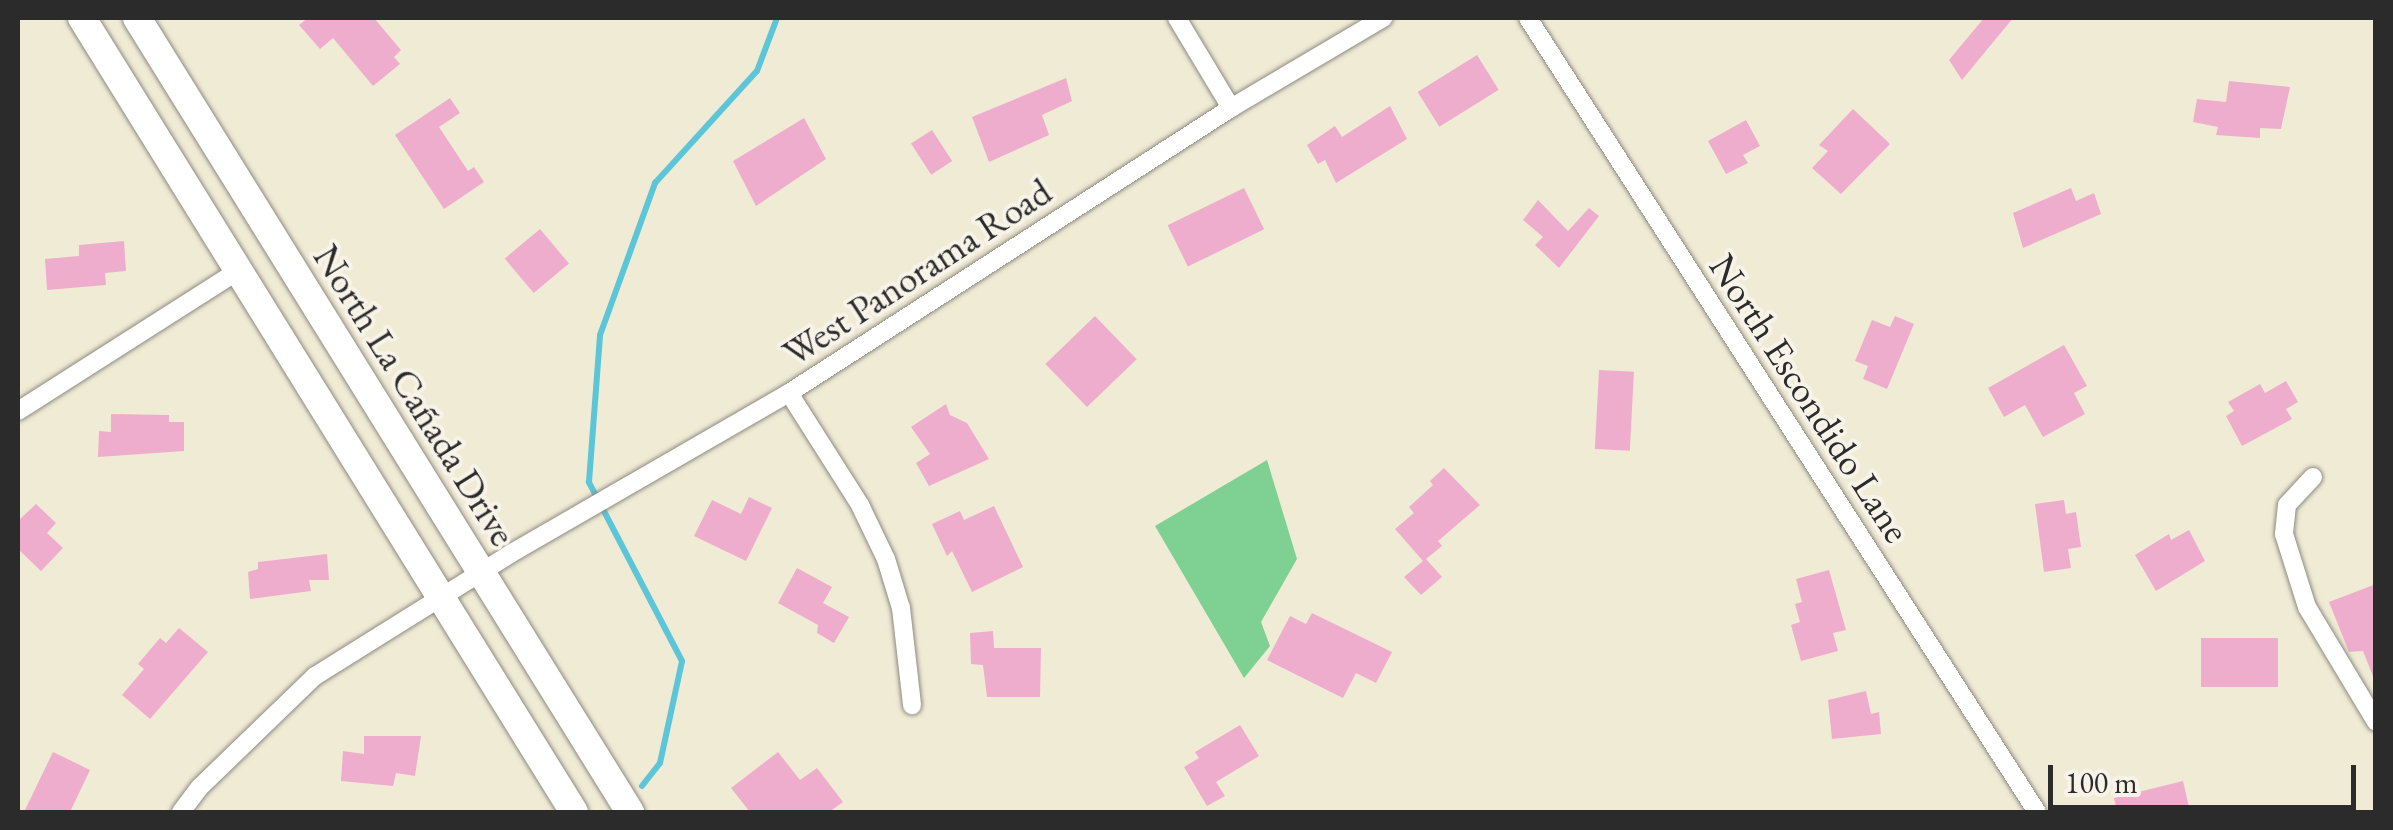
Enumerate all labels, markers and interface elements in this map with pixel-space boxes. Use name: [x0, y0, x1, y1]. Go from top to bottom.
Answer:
street label: West Panorama Road: [774, 168, 1060, 376]
street label: North La Cañada Drive: [304, 236, 526, 554]
street label: North Escondido Lane: [1700, 245, 1920, 551]
scale bar: [2053, 745, 2360, 807]
text: 100 m: [2065, 763, 2138, 802]

